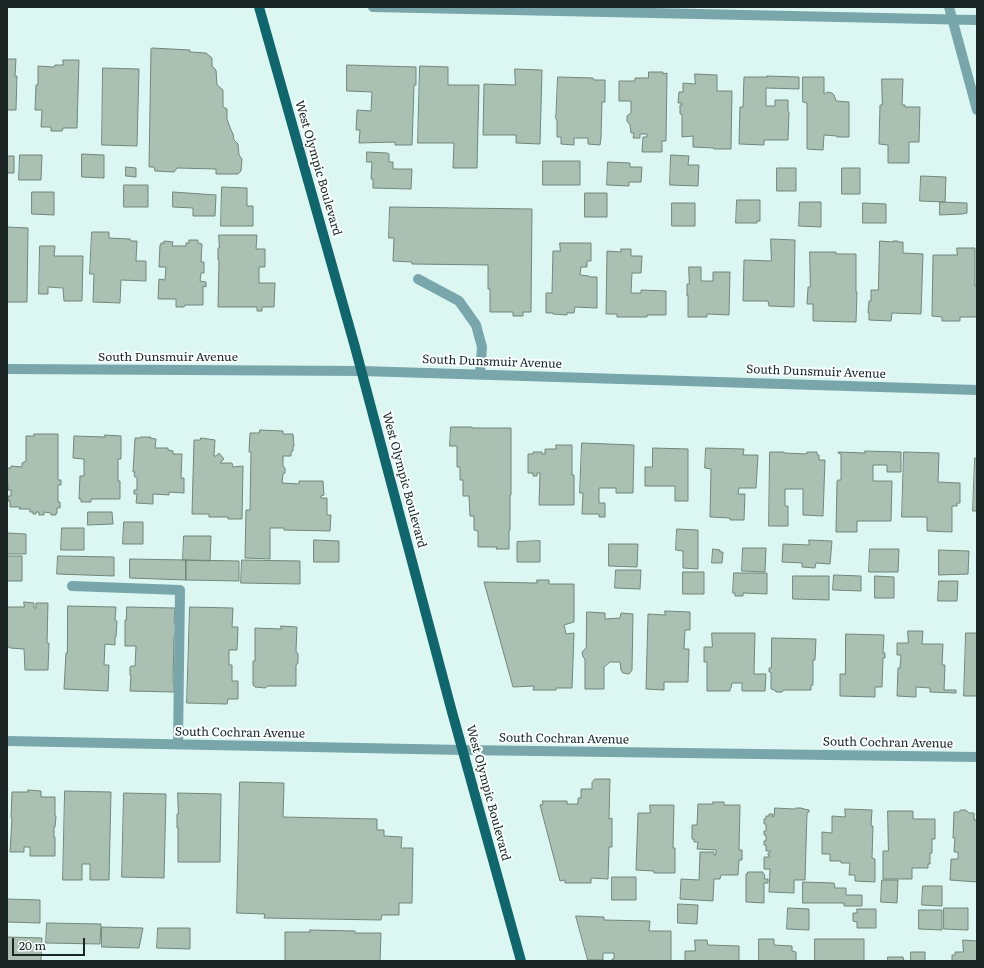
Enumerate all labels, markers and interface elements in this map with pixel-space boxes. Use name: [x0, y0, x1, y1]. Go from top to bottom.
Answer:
street label: West Olympic Boulevard: [292, 99, 344, 237]
street label: South Dunsmuir Avenue: [98, 350, 238, 364]
street label: South Dunsmuir Avenue: [422, 352, 562, 372]
street label: South Dunsmuir Avenue: [746, 362, 886, 382]
street label: West Olympic Boulevard: [379, 410, 429, 550]
street label: West Olympic Boulevard: [463, 723, 513, 863]
street label: South Cochran Avenue: [175, 725, 305, 741]
street label: South Cochran Avenue: [499, 731, 629, 747]
street label: South Cochran Avenue: [823, 735, 953, 751]
scale bar: [14, 930, 87, 956]
text: 20 m: [19, 936, 46, 954]

